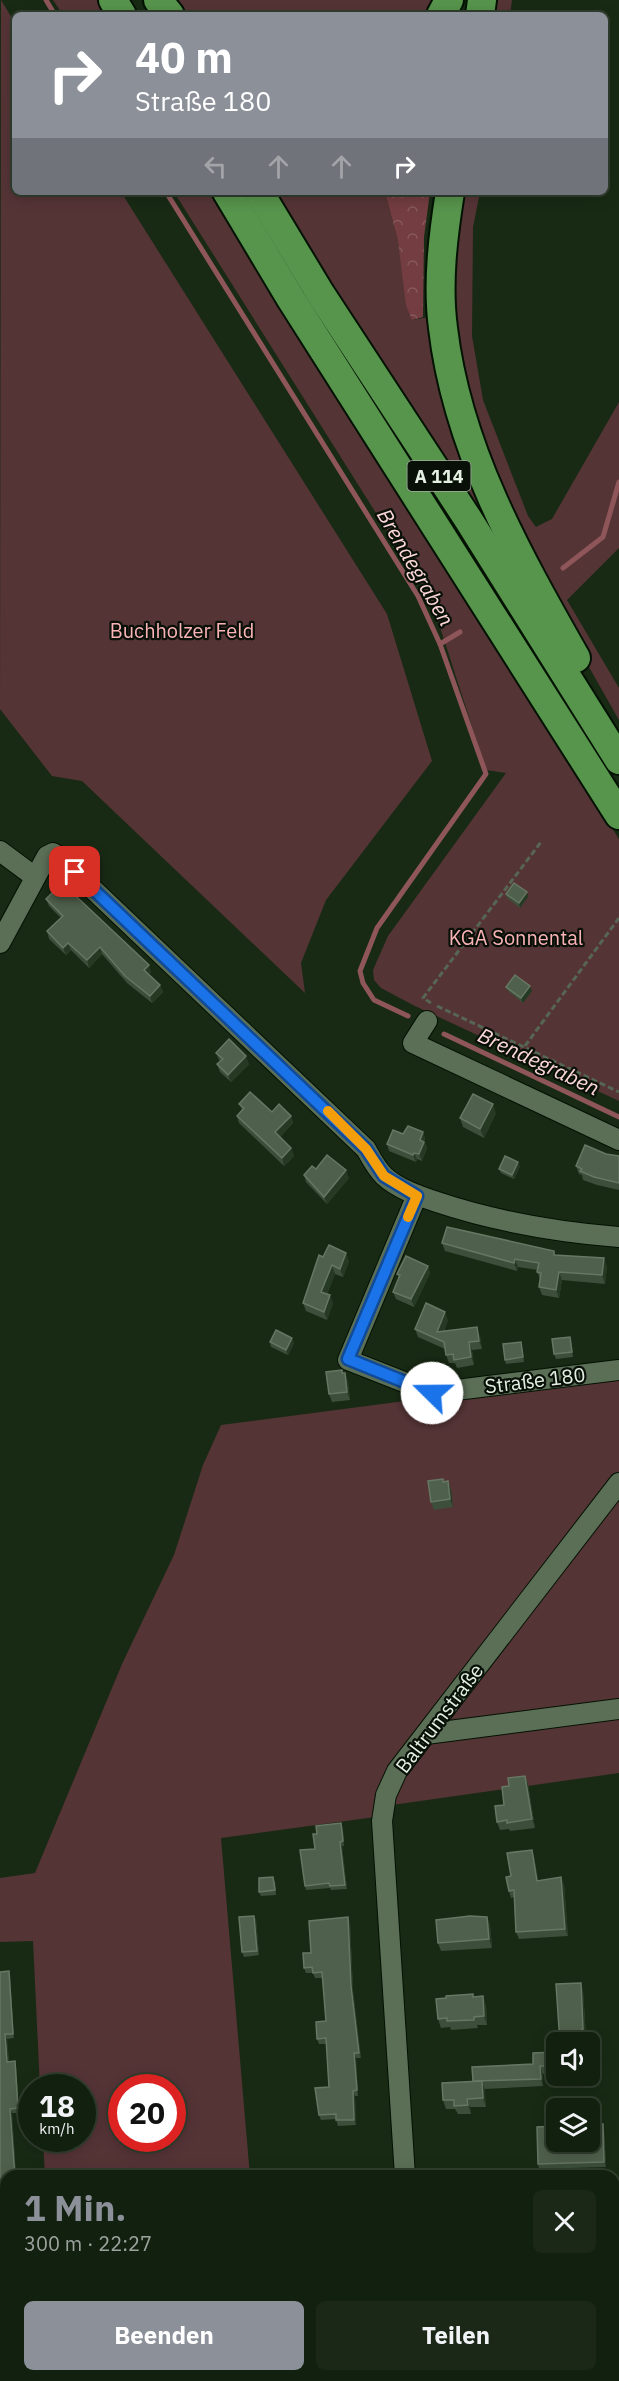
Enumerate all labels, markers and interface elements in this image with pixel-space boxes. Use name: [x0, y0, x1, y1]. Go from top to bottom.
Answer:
text: 40 m: [135, 30, 233, 85]
icon: right: [36, 36, 114, 114]
text: Straße 180: [135, 83, 271, 118]
icon: left: [199, 150, 232, 183]
icon: ahead: [262, 150, 295, 183]
icon: ahead: [325, 150, 358, 183]
icon: right: [388, 150, 421, 183]
road number: A 114: [408, 461, 470, 491]
water label: Brendegraben: [371, 503, 461, 631]
park label: Buchholzer Feld: [110, 617, 254, 644]
pin: [49, 846, 100, 897]
icon: arrive: [58, 855, 91, 888]
park label: KGA Sonnental: [449, 924, 583, 951]
water label: Brendegraben: [474, 1021, 604, 1101]
street label: Straße 180: [483, 1360, 587, 1400]
position arrow: [400, 1361, 464, 1425]
street label: Baltrumstraße: [389, 1658, 489, 1778]
map controls: [546, 2032, 600, 2152]
button: sound: [546, 2032, 600, 2086]
speed limit sign: 20: [108, 2074, 186, 2152]
text: 18: [39, 2086, 75, 2125]
button: layers: [546, 2098, 600, 2152]
text: km/h: [39, 2119, 75, 2138]
text: 1 Min.: [24, 2184, 127, 2231]
button: close: [533, 2190, 596, 2253]
text: 300 m · 22:27: [24, 2230, 152, 2257]
button: Beenden: [24, 2301, 304, 2370]
button: Teilen: [316, 2301, 596, 2370]

